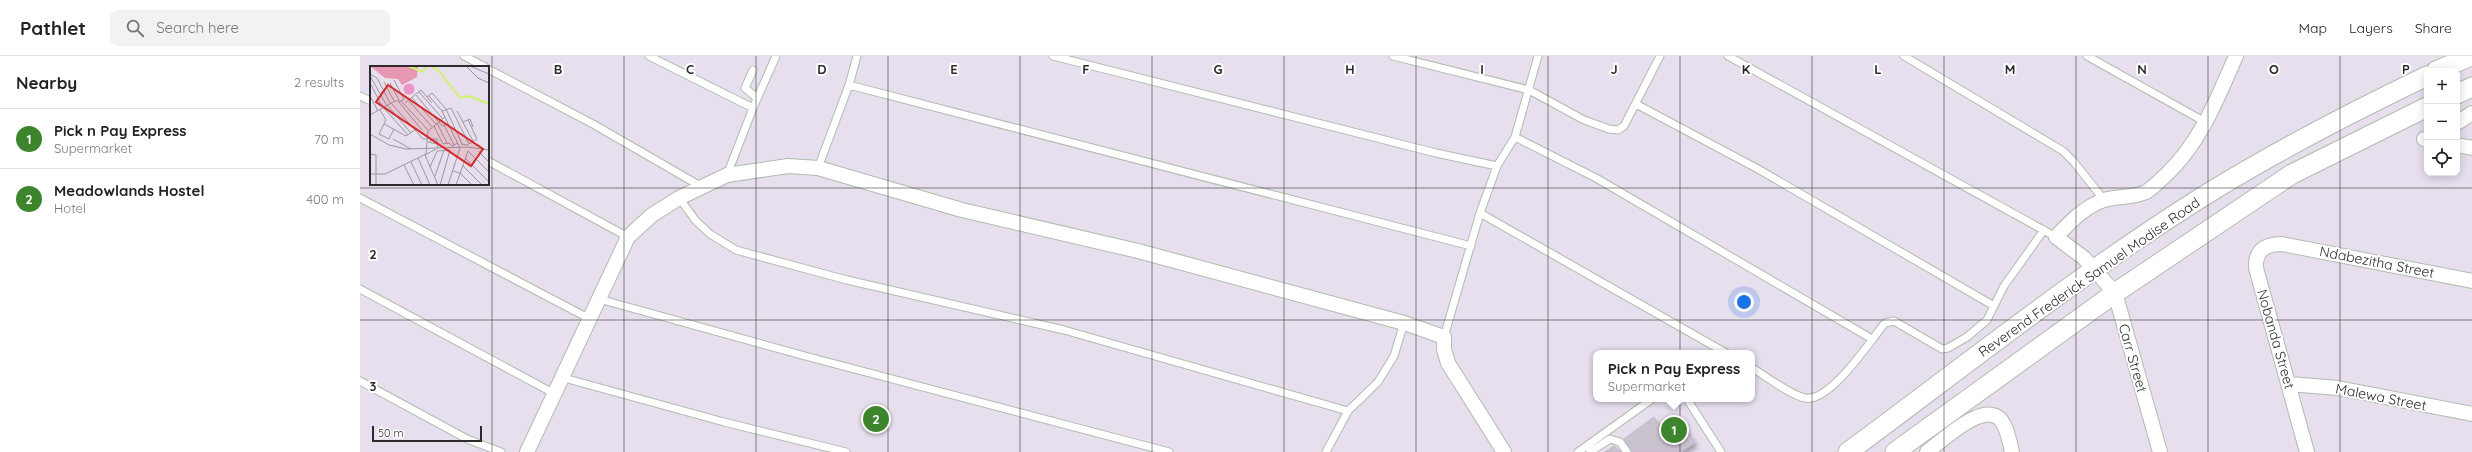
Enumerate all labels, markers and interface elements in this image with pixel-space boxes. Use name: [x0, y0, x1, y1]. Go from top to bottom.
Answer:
search box: [110, 10, 390, 46]
text: Pathlet: [20, 16, 86, 40]
icon: search: [124, 17, 146, 39]
text: Search here: [156, 18, 239, 37]
text: Map: [2298, 19, 2327, 37]
text: Layers: [2349, 19, 2393, 37]
text: Share: [2415, 19, 2452, 37]
text: B: [554, 61, 562, 77]
text: C: [686, 61, 694, 77]
text: D: [817, 61, 827, 77]
text: E: [950, 61, 958, 77]
text: F: [1082, 61, 1090, 77]
text: G: [1213, 61, 1223, 77]
text: H: [1345, 61, 1355, 77]
text: I: [1480, 61, 1484, 77]
text: J: [1610, 61, 1618, 77]
text: K: [1742, 61, 1751, 77]
text: L: [1874, 61, 1882, 77]
text: M: [2005, 61, 2015, 77]
text: N: [2137, 61, 2147, 77]
text: O: [2269, 61, 2279, 77]
text: P: [2402, 61, 2410, 77]
inset map: [370, 66, 489, 185]
map controls: [2424, 68, 2460, 176]
button: +: [2424, 68, 2460, 104]
text: Nearby: [16, 72, 77, 93]
text: 2 results: [294, 74, 344, 90]
button: −: [2424, 104, 2460, 140]
text: Pick n Pay Express: [54, 121, 186, 140]
text: 1: [26, 131, 32, 147]
text: 70 m: [314, 131, 344, 147]
text: Supermarket: [54, 140, 132, 156]
button: locate: [2424, 140, 2460, 176]
text: Meadowlands Hostel: [54, 181, 205, 200]
text: 2: [25, 191, 33, 207]
text: 400 m: [306, 191, 344, 207]
street label: Reverend Frederick Samuel Modise Road: [1975, 193, 2203, 361]
text: Hotel: [54, 200, 86, 216]
street label: Ndabezitha Street: [2318, 242, 2436, 282]
text: 2: [369, 246, 377, 262]
street label: Nobanda Street: [2253, 287, 2299, 391]
your location: [1734, 292, 1754, 312]
street label: Carr Street: [2115, 322, 2151, 395]
popup: [1593, 350, 1755, 402]
text: Pick n Pay Express: [1608, 359, 1740, 378]
text: 3: [370, 378, 377, 394]
text: Supermarket: [1608, 378, 1686, 394]
street label: Malewa Street: [2334, 379, 2428, 415]
pin: 2: [863, 404, 889, 434]
pin: 1: [1661, 415, 1687, 445]
scale bar: [372, 424, 482, 443]
text: 50 m: [378, 426, 404, 440]

